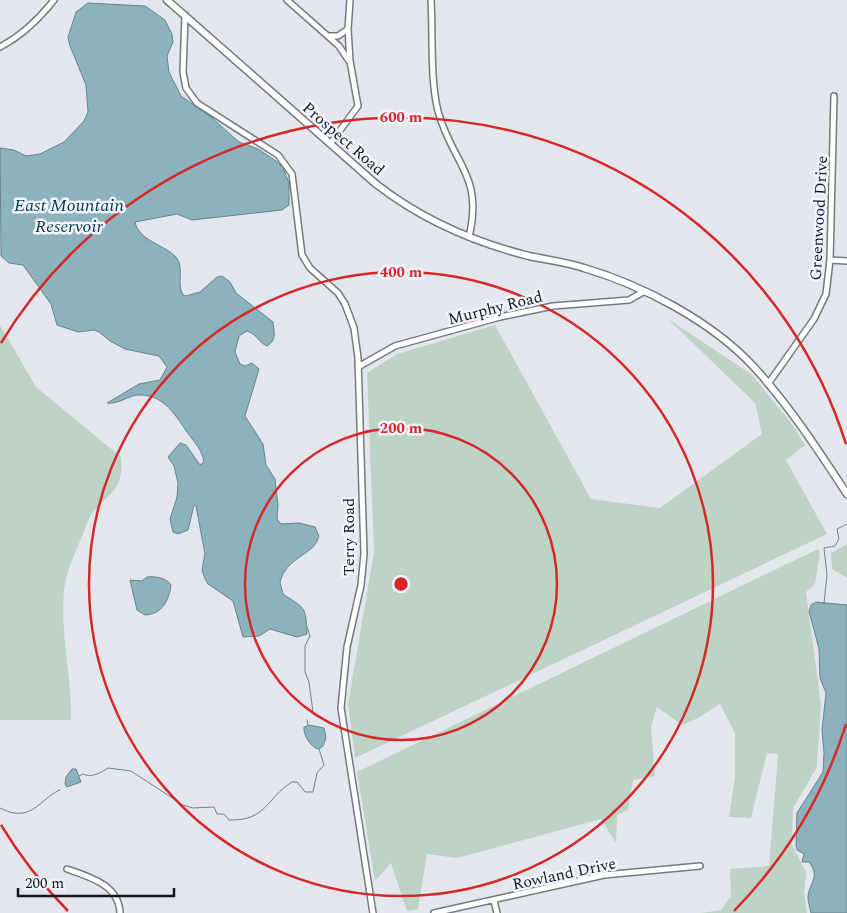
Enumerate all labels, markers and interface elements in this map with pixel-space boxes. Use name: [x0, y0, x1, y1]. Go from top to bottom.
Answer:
street label: Prospect Road: [297, 96, 390, 181]
text: 600 m: [380, 106, 423, 129]
street label: Greenwood Drive: [804, 155, 834, 281]
water label: East Mountain Reservoir: [14, 192, 124, 240]
text: 400 m: [380, 261, 423, 284]
street label: Murphy Road: [445, 285, 545, 331]
text: 200 m: [380, 417, 423, 440]
street label: Terry Road: [337, 498, 361, 576]
centre of rings: [392, 575, 410, 593]
street label: Rowland Drive: [510, 851, 618, 897]
scale bar: [18, 866, 174, 898]
text: 200 m: [25, 872, 64, 895]

